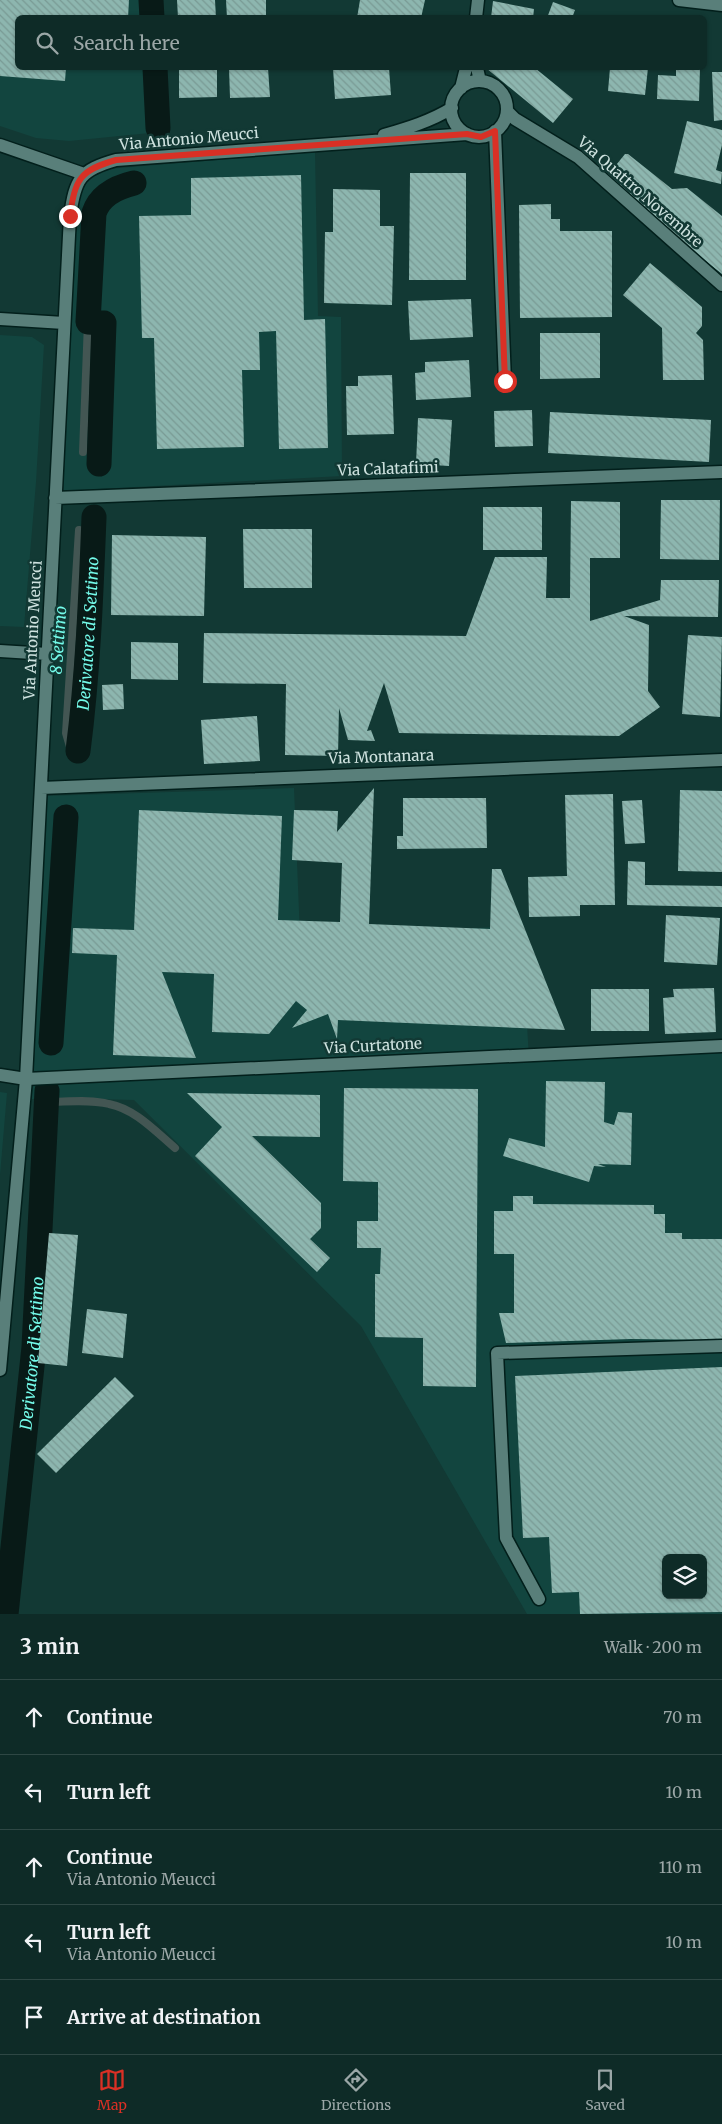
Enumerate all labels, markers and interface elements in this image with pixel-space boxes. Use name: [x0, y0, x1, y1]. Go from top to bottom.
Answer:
search box: [15, 15, 707, 70]
icon: search: [33, 29, 61, 57]
text: Search here: [73, 31, 180, 55]
street label: Via Antonio Meucci: [118, 123, 259, 154]
street label: Via Quattro Novembre: [573, 131, 707, 251]
route end: [59, 205, 82, 228]
route start: [494, 370, 517, 393]
street label: Via Calatafimi: [336, 457, 439, 480]
water label: Derivatore di Settimo: [73, 556, 102, 712]
street label: Via Antonio Meucci: [19, 560, 46, 701]
water label: 8 Settimo: [46, 605, 70, 675]
street label: Via Montanara: [327, 745, 434, 768]
street label: Via Curtatone: [323, 1033, 423, 1058]
water label: Derivatore di Settimo: [15, 1276, 48, 1432]
map controls: [662, 1554, 707, 1599]
button: layers: [662, 1554, 707, 1599]
text: 3 min: [20, 1633, 79, 1660]
text: Walk · 200 m: [604, 1637, 702, 1657]
icon: ahead: [20, 1703, 48, 1731]
text: Continue: [67, 1705, 153, 1729]
text: 70 m: [663, 1707, 702, 1727]
icon: left: [20, 1778, 48, 1806]
text: Turn left: [67, 1780, 151, 1804]
text: 10 m: [665, 1782, 702, 1802]
text: Continue: [67, 1845, 153, 1869]
icon: ahead: [20, 1853, 48, 1881]
text: 110 m: [659, 1857, 702, 1877]
text: Via Antonio Meucci: [67, 1869, 216, 1889]
text: Turn left: [67, 1920, 151, 1944]
icon: left: [20, 1928, 48, 1956]
text: 10 m: [665, 1932, 702, 1952]
text: Via Antonio Meucci: [67, 1944, 216, 1964]
icon: arrive: [20, 2003, 48, 2031]
text: Arrive at destination: [67, 2005, 261, 2029]
tab: Map: [97, 2066, 127, 2114]
tab: Directions: [321, 2066, 391, 2114]
tab: Saved: [585, 2066, 625, 2114]

